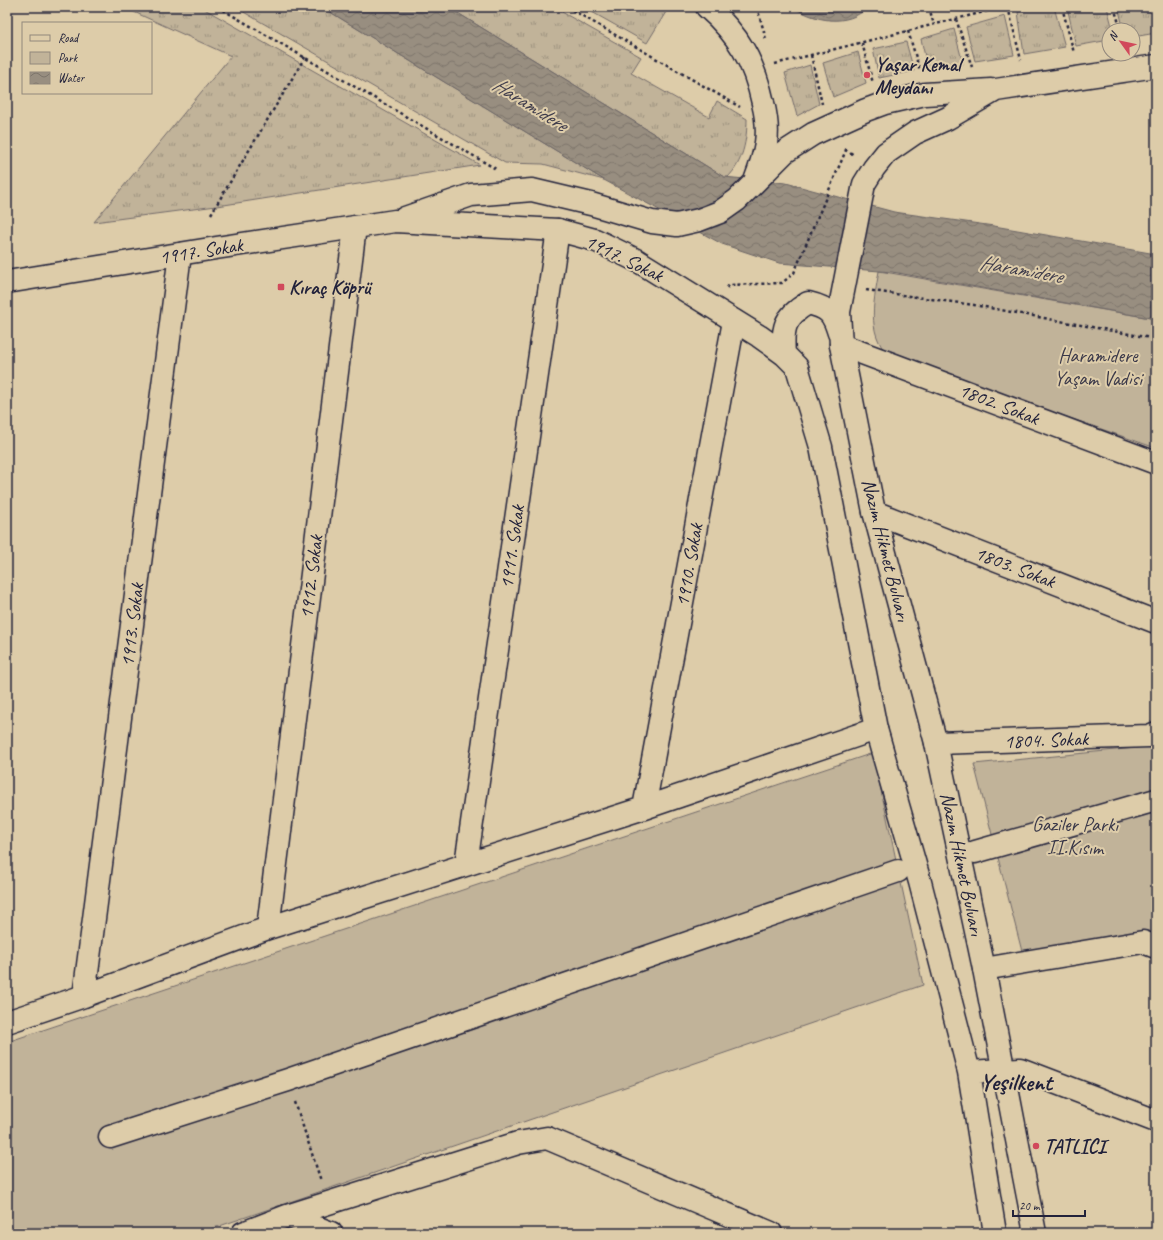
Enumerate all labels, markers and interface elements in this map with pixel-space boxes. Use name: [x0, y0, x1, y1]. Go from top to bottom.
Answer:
legend: [22, 22, 152, 94]
north arrow: [1101, 22, 1141, 62]
text: N: [1105, 28, 1122, 43]
text: Road: [58, 30, 80, 46]
text: Park: [58, 50, 79, 66]
place label: Yaşar Kemal Meydanı: [875, 52, 964, 100]
text: Water: [58, 70, 86, 86]
marker: Yaşar Kemal Meydanı: [862, 70, 872, 80]
water label: Haramidere: [488, 71, 575, 139]
street label: 1917. Sokak: [581, 228, 669, 288]
street label: 1917. Sokak: [158, 232, 246, 270]
water label: Haramidere: [978, 249, 1067, 290]
place label: Kıraç Köprü: [289, 275, 373, 300]
marker: Kıraç Köprü: [276, 282, 286, 292]
park label: Haramidere Yaşam Vadisi: [1054, 343, 1144, 391]
street label: 1802. Sokak: [955, 377, 1044, 431]
street label: Nazım Hikmet Bulvarı: [856, 476, 916, 625]
street label: 1911. Sokak: [494, 502, 530, 590]
street label: 1910. Sokak: [669, 520, 709, 609]
street label: 1912. Sokak: [293, 532, 329, 620]
street label: 1803. Sokak: [971, 540, 1060, 594]
street label: 1913. Sokak: [114, 580, 150, 668]
street label: 1804. Sokak: [1004, 726, 1090, 754]
street label: Nazım Hikmet Bulvarı: [935, 790, 990, 939]
park label: Gaziler Parkı II.Kısım: [1032, 812, 1119, 860]
district label: Yeşilkent: [980, 1067, 1055, 1097]
place label: TATLICI: [1044, 1134, 1109, 1159]
marker: TATLICI: [1031, 1141, 1041, 1151]
scale bar: [1013, 1192, 1085, 1218]
text: 20 m: [1019, 1198, 1041, 1214]

